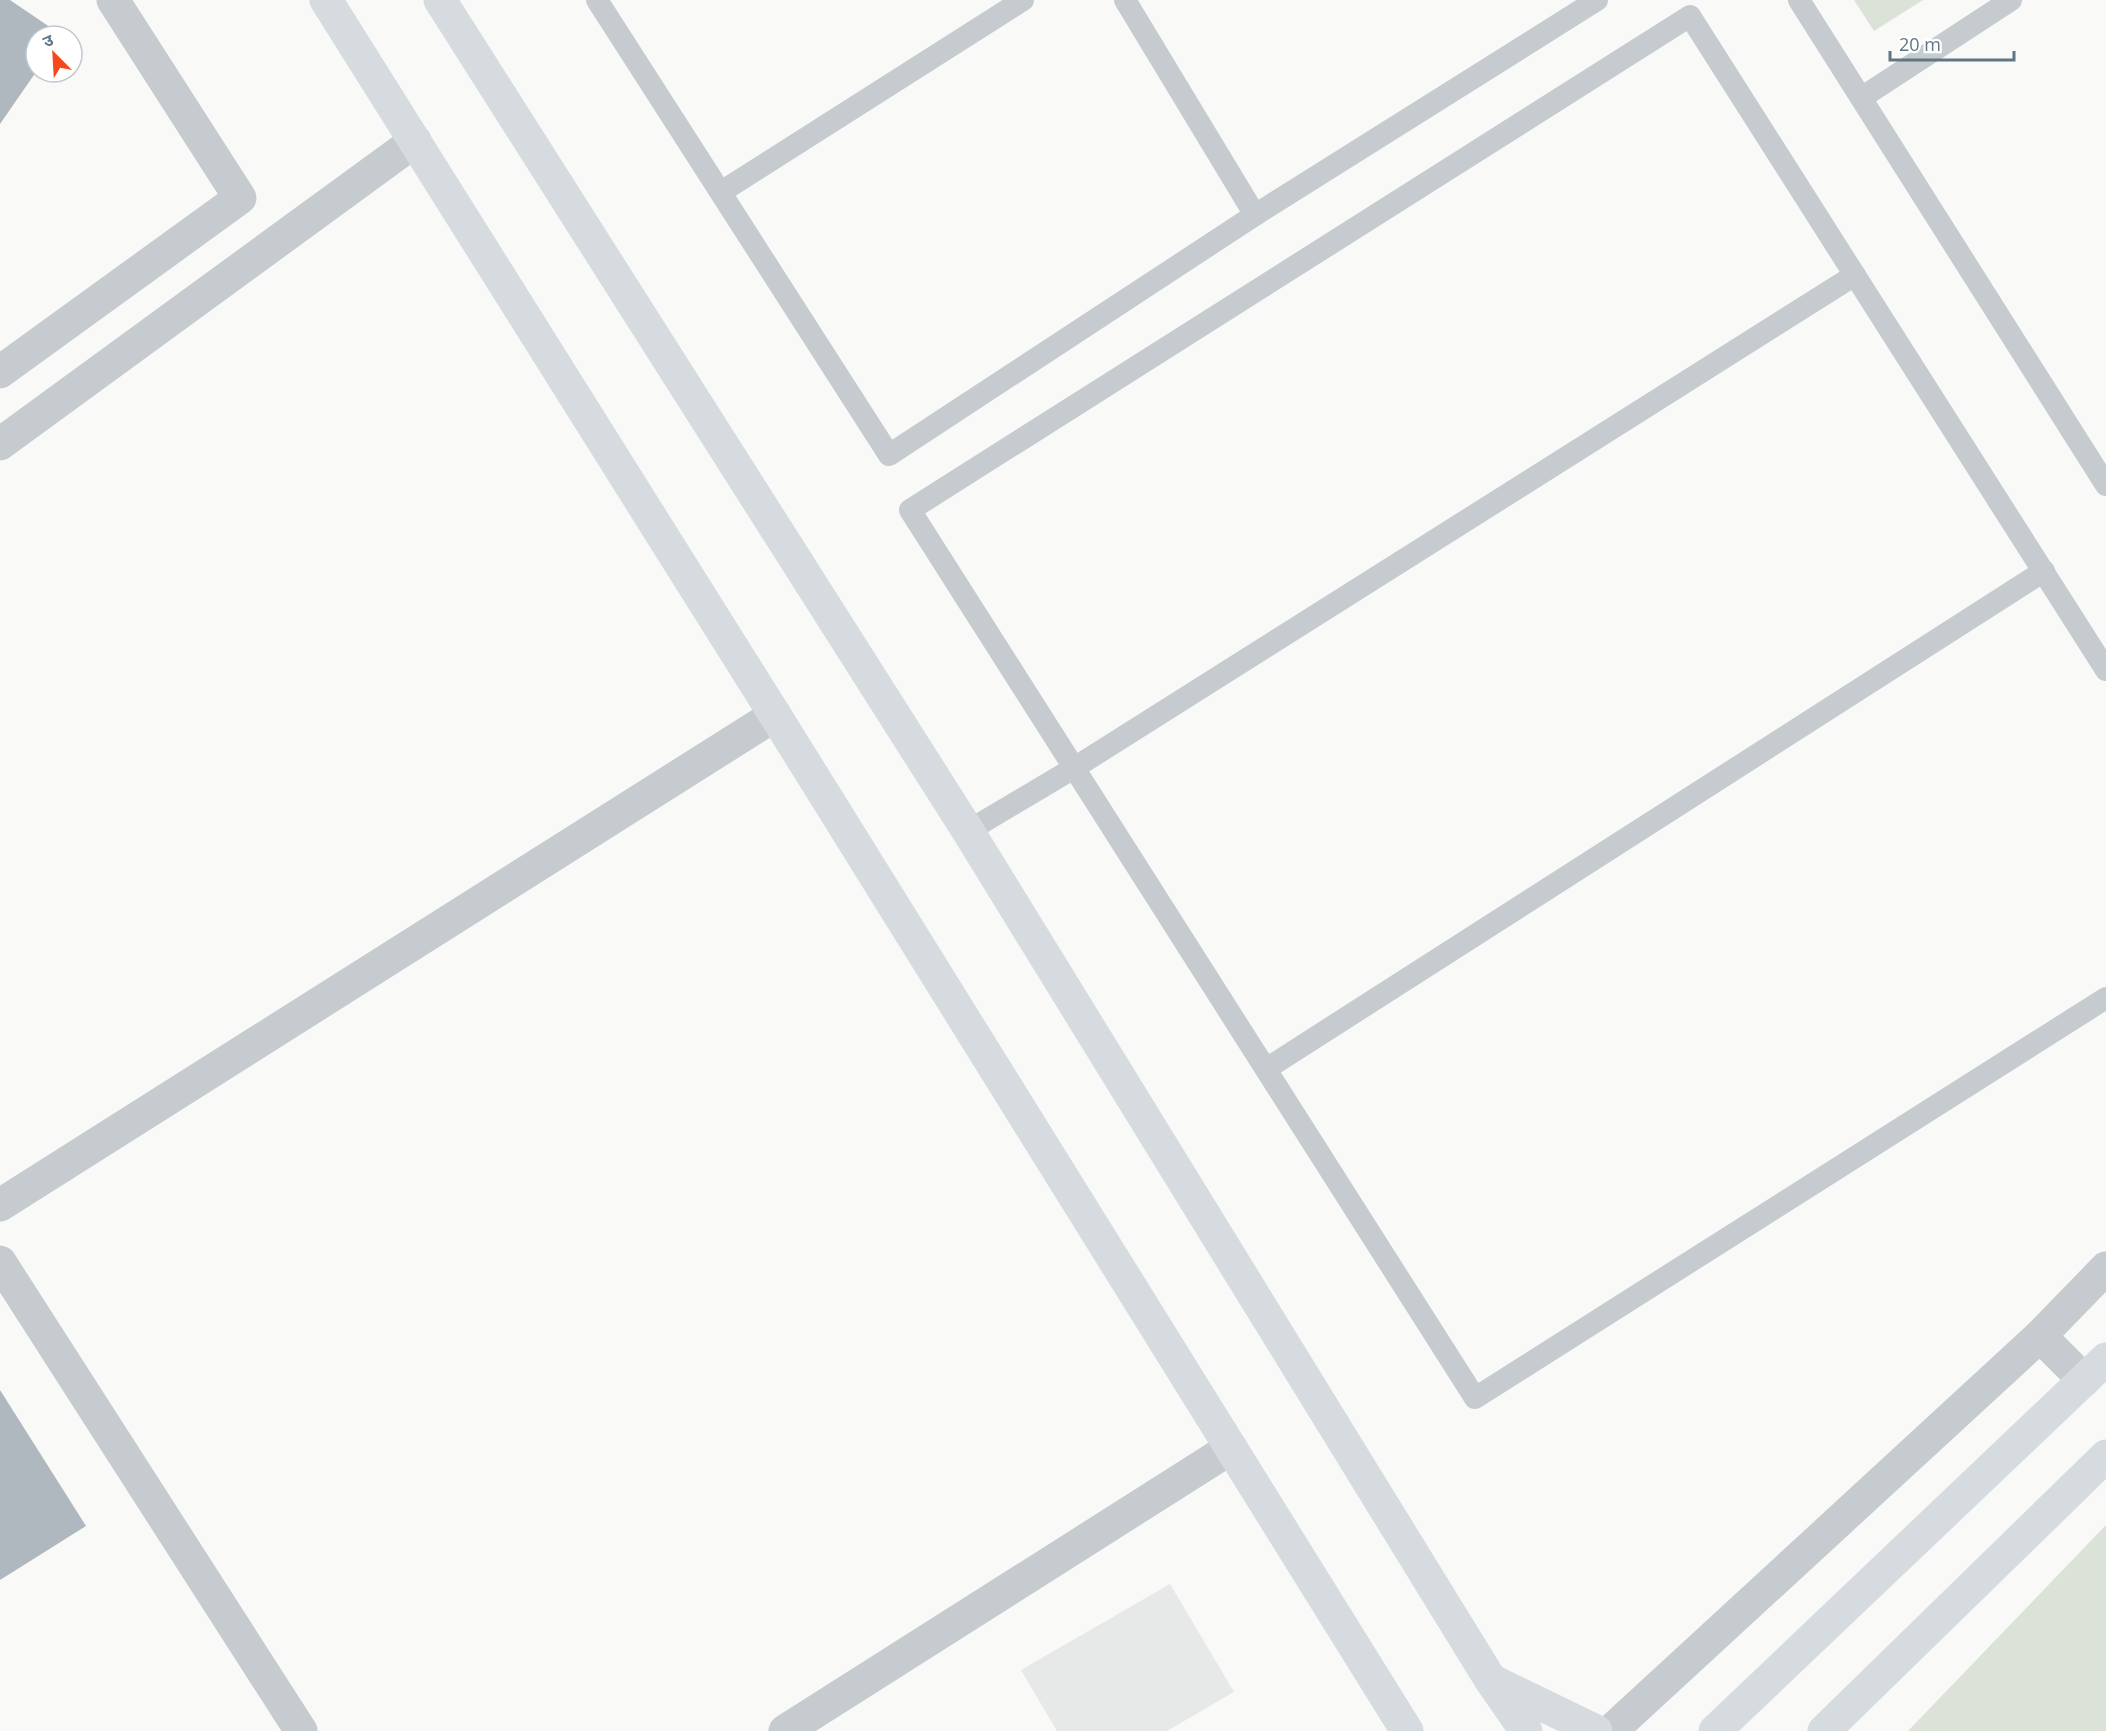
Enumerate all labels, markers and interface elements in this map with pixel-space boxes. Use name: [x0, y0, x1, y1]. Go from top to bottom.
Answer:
north arrow: [24, 24, 84, 84]
scale bar: [1890, 24, 2014, 62]
text: उ: [39, 28, 57, 52]
text: 20 m: [1899, 32, 1941, 56]

